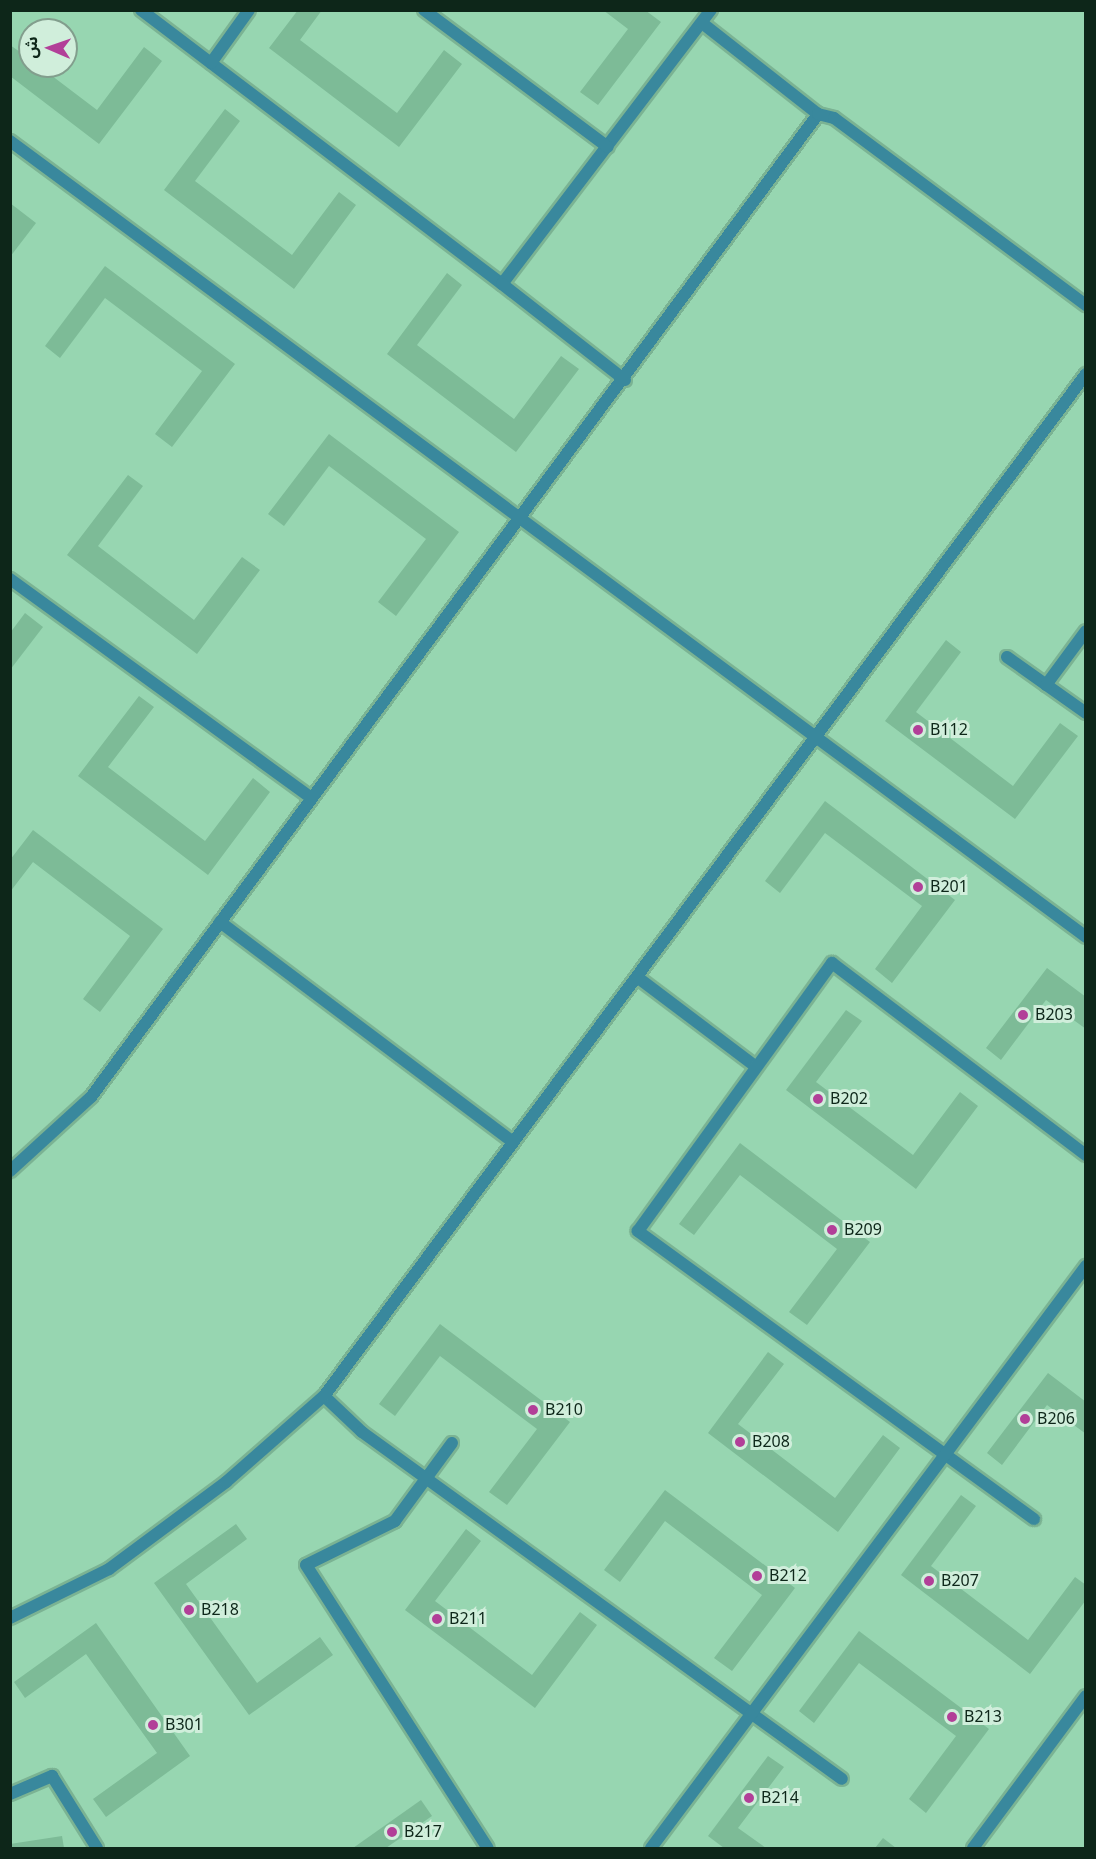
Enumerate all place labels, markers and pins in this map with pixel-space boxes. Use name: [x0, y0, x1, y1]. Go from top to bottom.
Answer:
place label: B112: [930, 720, 968, 740]
marker: B112: [911, 723, 925, 737]
place label: B201: [930, 877, 968, 897]
marker: B201: [911, 880, 925, 894]
place label: B203: [1035, 1005, 1073, 1025]
marker: B203: [1016, 1008, 1030, 1022]
place label: B202: [830, 1089, 868, 1109]
marker: B202: [811, 1092, 825, 1106]
place label: B209: [844, 1220, 882, 1240]
marker: B209: [825, 1223, 839, 1237]
place label: B210: [545, 1400, 583, 1420]
marker: B210: [526, 1403, 540, 1417]
place label: B206: [1037, 1409, 1075, 1429]
marker: B206: [1018, 1412, 1032, 1426]
place label: B208: [752, 1432, 790, 1452]
marker: B208: [733, 1435, 747, 1449]
place label: B212: [769, 1566, 807, 1586]
marker: B212: [750, 1569, 764, 1583]
place label: B207: [941, 1571, 979, 1591]
marker: B207: [922, 1574, 936, 1588]
place label: B218: [201, 1600, 239, 1620]
marker: B218: [182, 1603, 196, 1617]
place label: B211: [449, 1609, 487, 1629]
marker: B211: [430, 1612, 444, 1626]
place label: B213: [964, 1707, 1002, 1727]
marker: B213: [945, 1710, 959, 1724]
place label: B301: [165, 1715, 203, 1735]
marker: B301: [146, 1718, 160, 1732]
place label: B214: [761, 1788, 799, 1808]
marker: B214: [742, 1791, 756, 1805]
place label: B217: [404, 1822, 442, 1842]
marker: B217: [385, 1825, 399, 1839]

